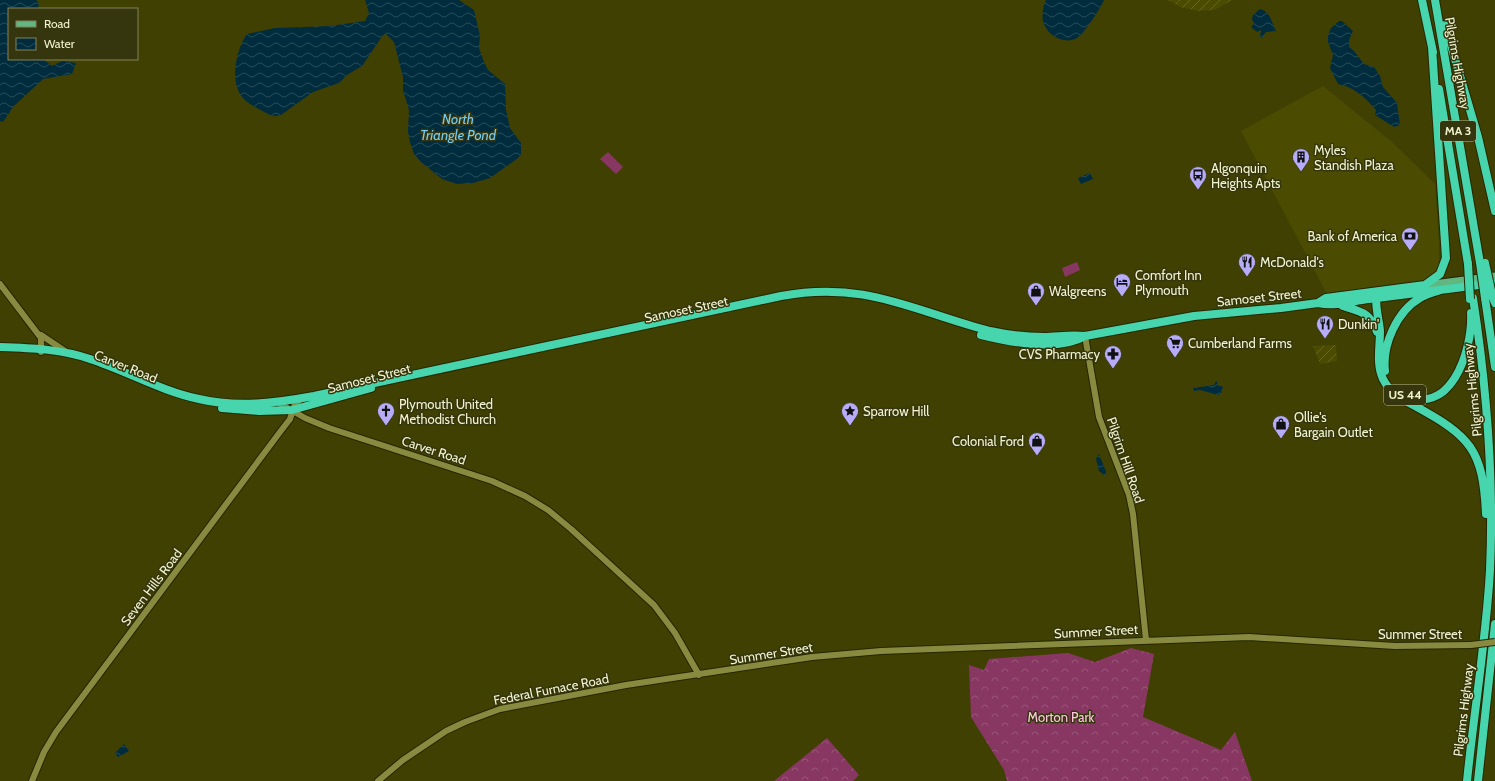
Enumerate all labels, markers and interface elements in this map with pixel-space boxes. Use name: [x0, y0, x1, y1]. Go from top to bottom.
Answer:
legend: [8, 8, 138, 60]
text: Road: [44, 16, 70, 31]
street label: Pilgrims Highway: [1442, 16, 1474, 111]
text: Water: [44, 36, 75, 51]
water label: North Triangle Pond: [420, 110, 497, 144]
road number: MA 3: [1440, 121, 1476, 141]
place label: Myles Standish Plaza: [1314, 142, 1394, 173]
building icon: Myles Standish Plaza: [1291, 147, 1311, 172]
place label: Algonquin Heights Apts: [1211, 160, 1281, 191]
bus stop icon: Algonquin Heights Apts: [1188, 165, 1208, 190]
bank icon: Bank of America: [1400, 226, 1420, 251]
place label: Bank of America: [1308, 228, 1398, 244]
restaurant icon: McDonald's: [1237, 252, 1257, 277]
place label: McDonald's: [1260, 254, 1325, 270]
place label: Comfort Inn Plymouth: [1135, 267, 1202, 298]
hotel icon: Comfort Inn Plymouth: [1112, 272, 1132, 297]
shop icon: Walgreens: [1026, 281, 1046, 306]
place label: Walgreens: [1049, 283, 1107, 299]
street label: Samoset Street: [1216, 285, 1303, 309]
street label: Samoset Street: [643, 292, 730, 326]
restaurant icon: Dunkin': [1315, 314, 1335, 339]
place label: Dunkin': [1338, 316, 1379, 332]
supermarket icon: Cumberland Farms: [1165, 333, 1185, 358]
place label: Cumberland Farms: [1188, 335, 1293, 351]
street label: Pilgrims Highway: [1459, 342, 1485, 437]
pharmacy icon: CVS Pharmacy: [1103, 344, 1123, 369]
street label: Carver Road: [92, 346, 160, 386]
place label: CVS Pharmacy: [1019, 346, 1100, 362]
street label: Samoset Street: [326, 360, 413, 396]
road number: US 44: [1384, 385, 1426, 405]
place label: Plymouth United Methodist Church: [399, 396, 496, 427]
church icon: Plymouth United Methodist Church: [376, 401, 396, 426]
place icon: Sparrow Hill: [840, 401, 860, 426]
place label: Sparrow Hill: [863, 403, 929, 419]
place label: Ollie's Bargain Outlet: [1294, 409, 1373, 440]
shop icon: Ollie's Bargain Outlet: [1271, 414, 1291, 439]
street label: Pilgrim Hill Road: [1104, 415, 1148, 505]
shop icon: Colonial Ford: [1027, 431, 1047, 456]
street label: Carver Road: [400, 432, 468, 468]
place label: Colonial Ford: [952, 433, 1024, 449]
street label: Seven Hills Road: [117, 546, 185, 628]
street label: Summer Street: [1054, 621, 1139, 641]
street label: Summer Street: [1378, 626, 1463, 642]
street label: Summer Street: [728, 638, 814, 667]
street label: Pilgrims Highway: [1449, 662, 1477, 757]
street label: Federal Furnace Road: [492, 670, 610, 708]
park label: Morton Park: [1028, 709, 1095, 725]

